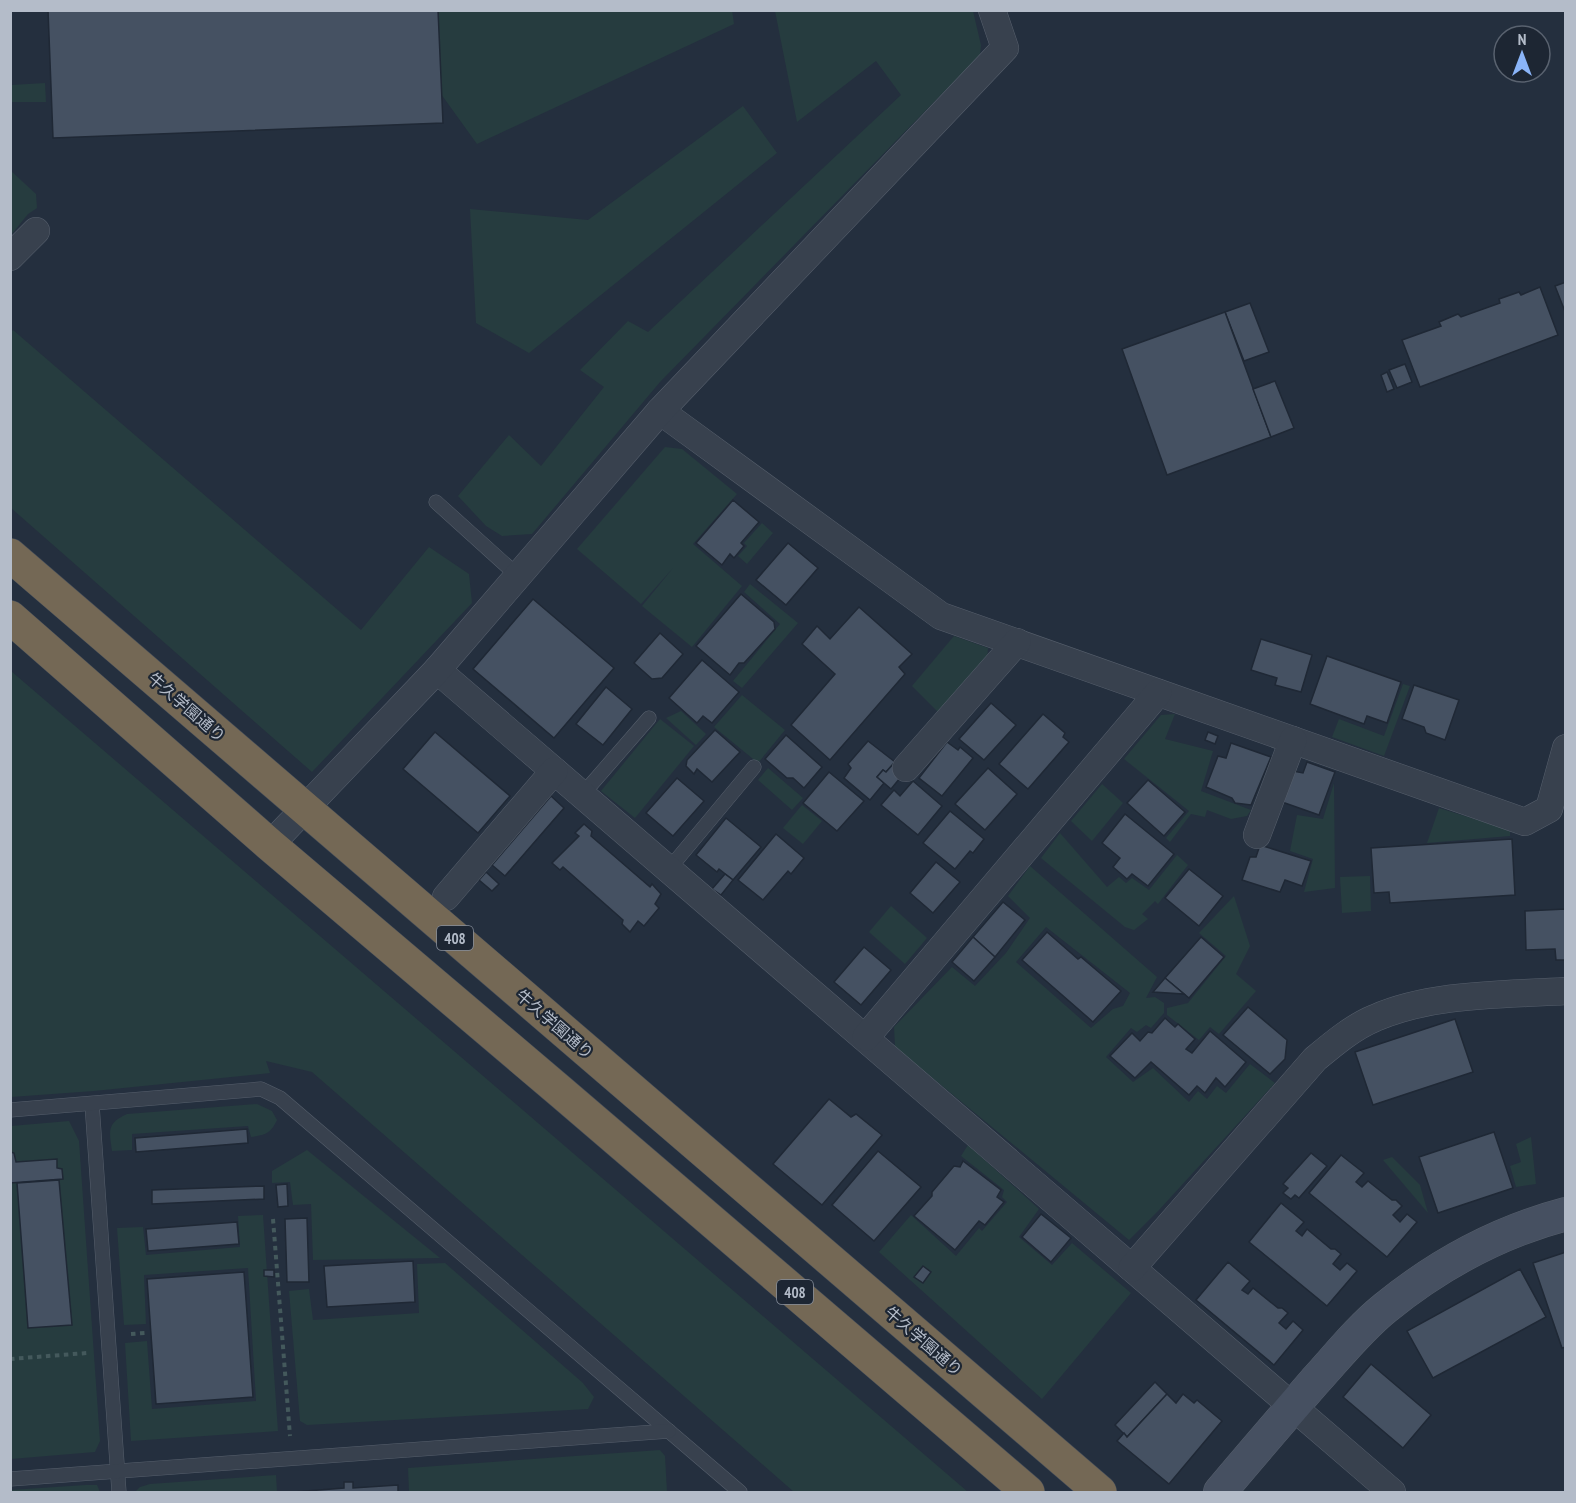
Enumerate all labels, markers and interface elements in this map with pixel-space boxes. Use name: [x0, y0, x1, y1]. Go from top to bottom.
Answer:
north arrow: [1492, 24, 1552, 84]
text: N: [1518, 29, 1526, 49]
street label: 牛久学園通り: [144, 668, 230, 746]
road number: 408: [437, 926, 473, 950]
street label: 牛久学園通り: [512, 985, 598, 1063]
road number: 408: [777, 1280, 813, 1304]
street label: 牛久学園通り: [881, 1302, 967, 1380]

